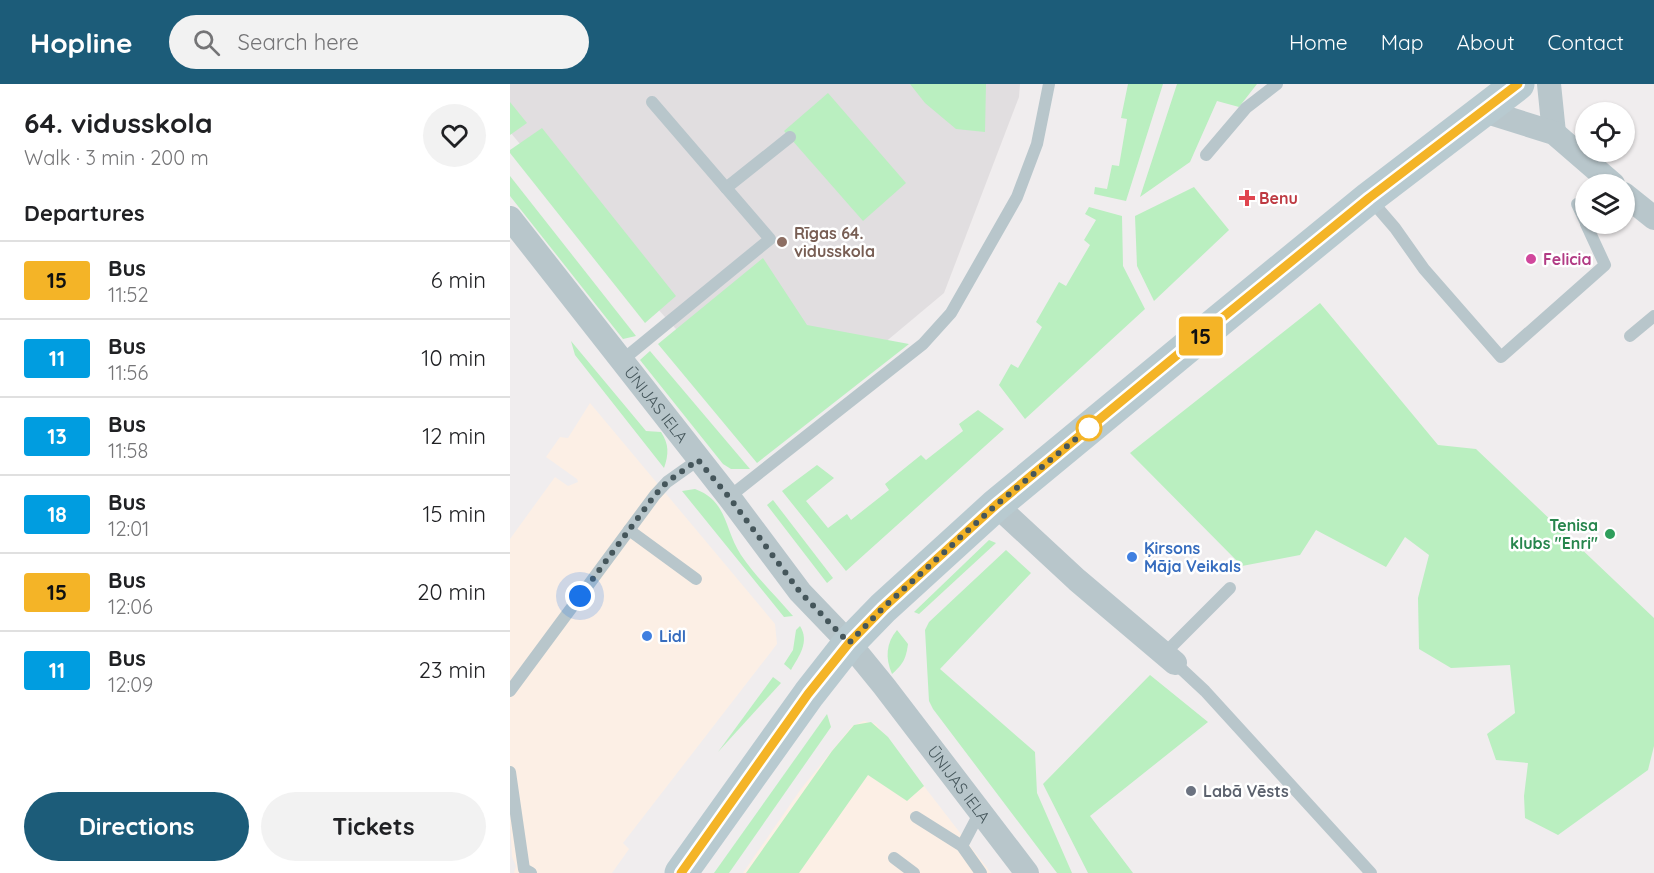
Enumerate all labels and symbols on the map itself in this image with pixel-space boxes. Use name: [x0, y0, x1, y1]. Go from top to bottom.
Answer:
place label: Benu: [1259, 188, 1298, 208]
marker: Benu: [1240, 191, 1254, 205]
place label: Rīgas 64. vidusskola: [794, 223, 875, 261]
marker: Rīgas 64. vidusskola: [775, 235, 789, 249]
place label: Felicia: [1543, 249, 1591, 269]
marker: Felicia: [1524, 252, 1538, 266]
line badge: 15: [1174, 316, 1228, 356]
street label: ŪNIJAS IELA: [620, 362, 693, 447]
unlabelled marker: [1076, 415, 1102, 441]
place label: Tenisa klubs "Enri": [1510, 515, 1598, 553]
marker: Tenisa klubs "Enri": [1603, 527, 1617, 541]
place label: Ķirsons Māja Veikals: [1144, 538, 1241, 576]
marker: Ķirsons Māja Veikals: [1125, 550, 1139, 564]
your location: [565, 581, 595, 611]
place label: Lidl: [659, 626, 686, 646]
marker: Lidl: [640, 629, 654, 643]
street label: ŪNIJAS IELA: [923, 742, 995, 827]
place label: Labā Vēsts: [1203, 781, 1289, 801]
marker: Labā Vēsts: [1184, 784, 1198, 798]

